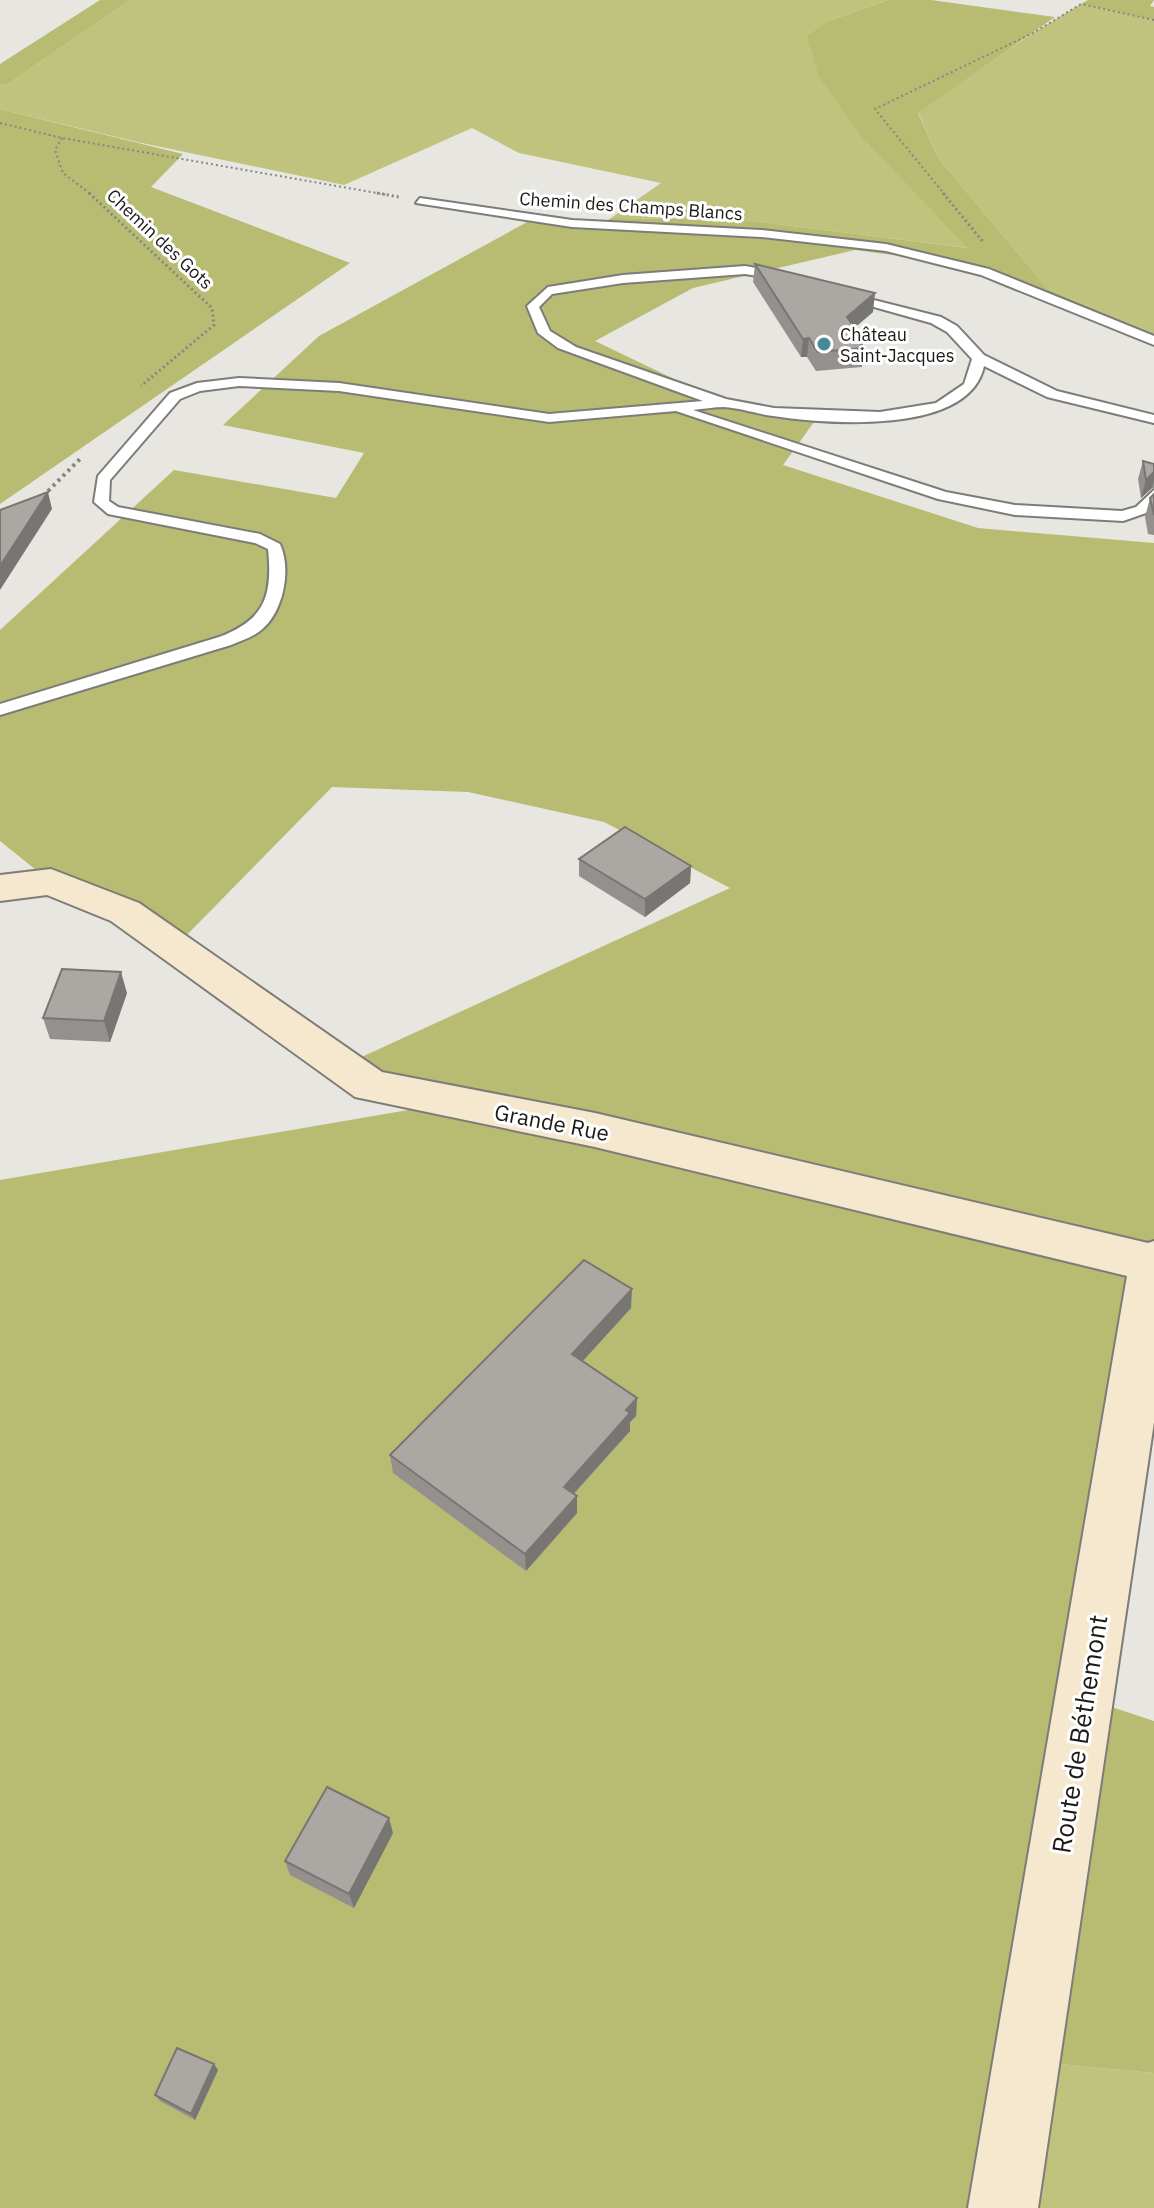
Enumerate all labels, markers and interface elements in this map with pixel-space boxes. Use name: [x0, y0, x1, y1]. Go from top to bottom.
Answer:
street label: Chemin des Gots: [102, 184, 218, 294]
street label: Chemin des Champs Blancs: [519, 187, 743, 225]
place label: Château Saint-Jacques: [840, 323, 954, 367]
marker: Château Saint-Jacques: [815, 335, 833, 353]
street label: Grande Rue: [492, 1097, 612, 1147]
street label: Route de Béthemont: [1043, 1612, 1115, 1856]

